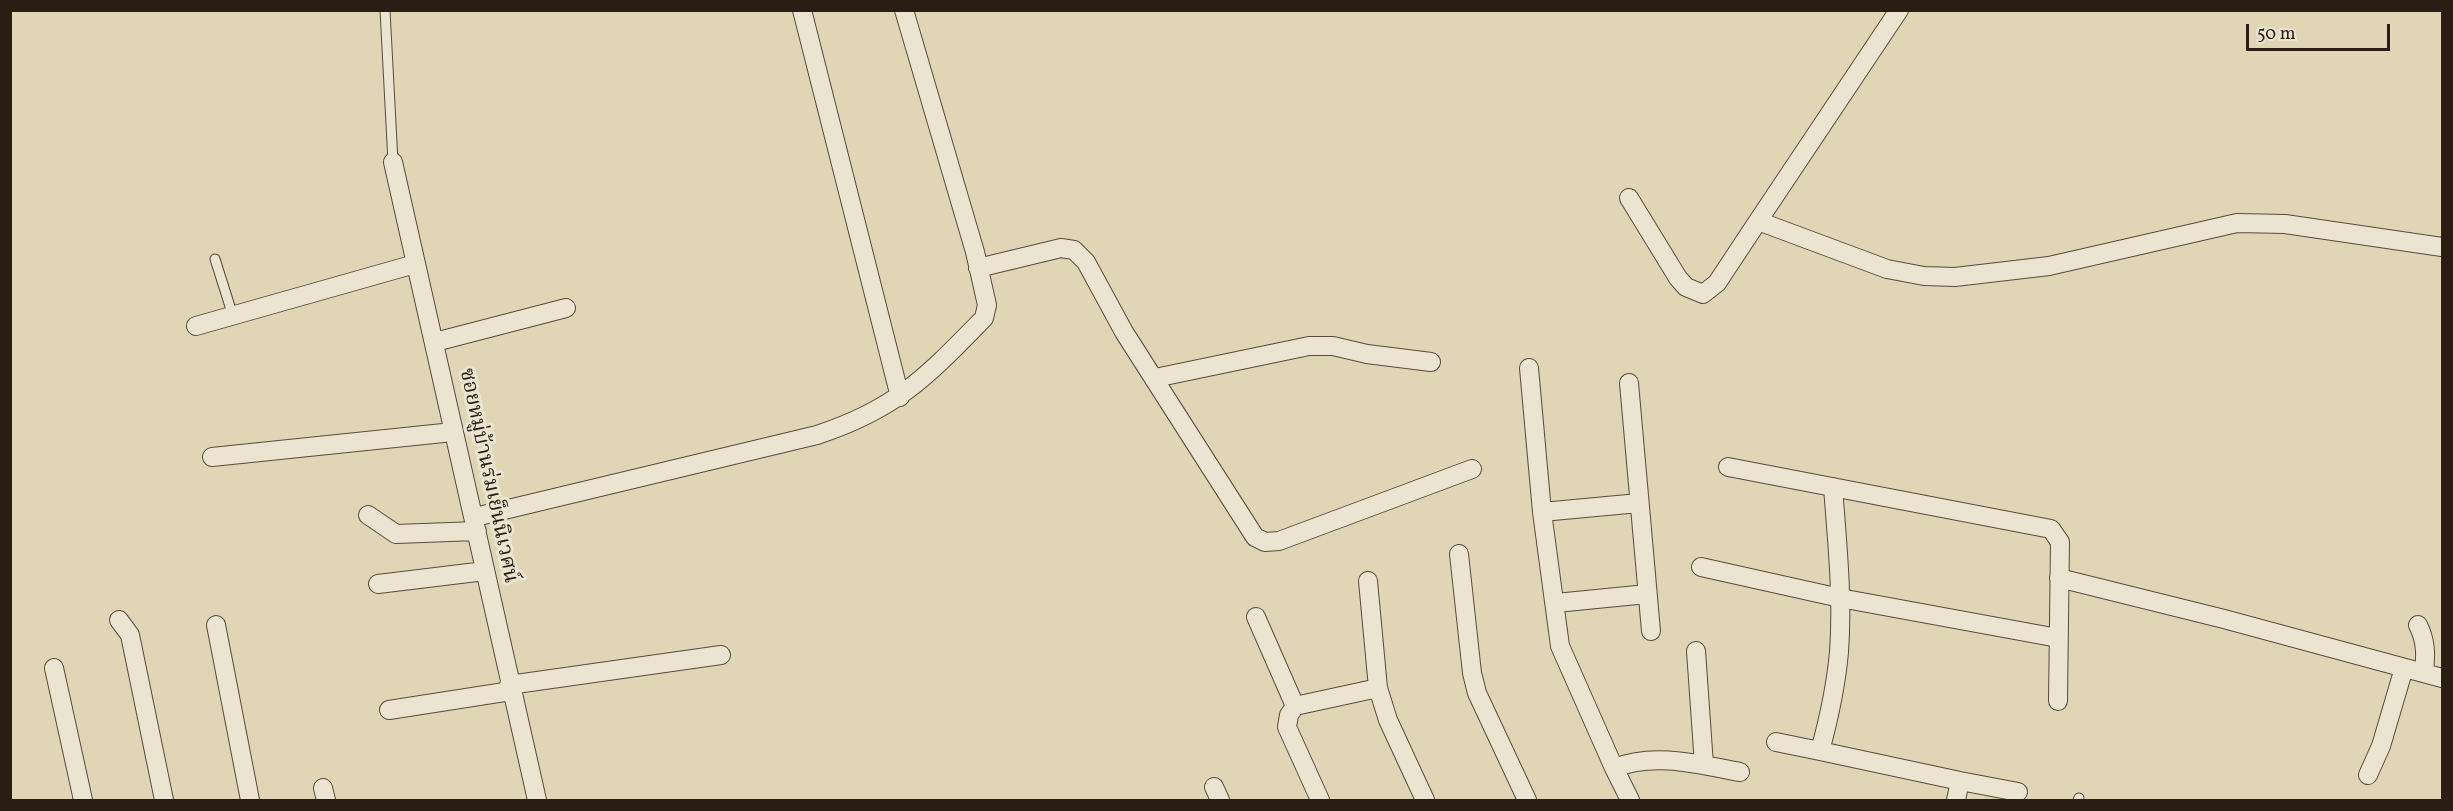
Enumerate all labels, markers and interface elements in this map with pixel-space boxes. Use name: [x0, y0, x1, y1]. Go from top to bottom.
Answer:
scale bar: [2249, 12, 2393, 50]
text: 50 m: [2257, 22, 2296, 47]
street label: ซอยหมู่บ้านร่มเย็นนิเวศน์: [452, 366, 522, 586]

